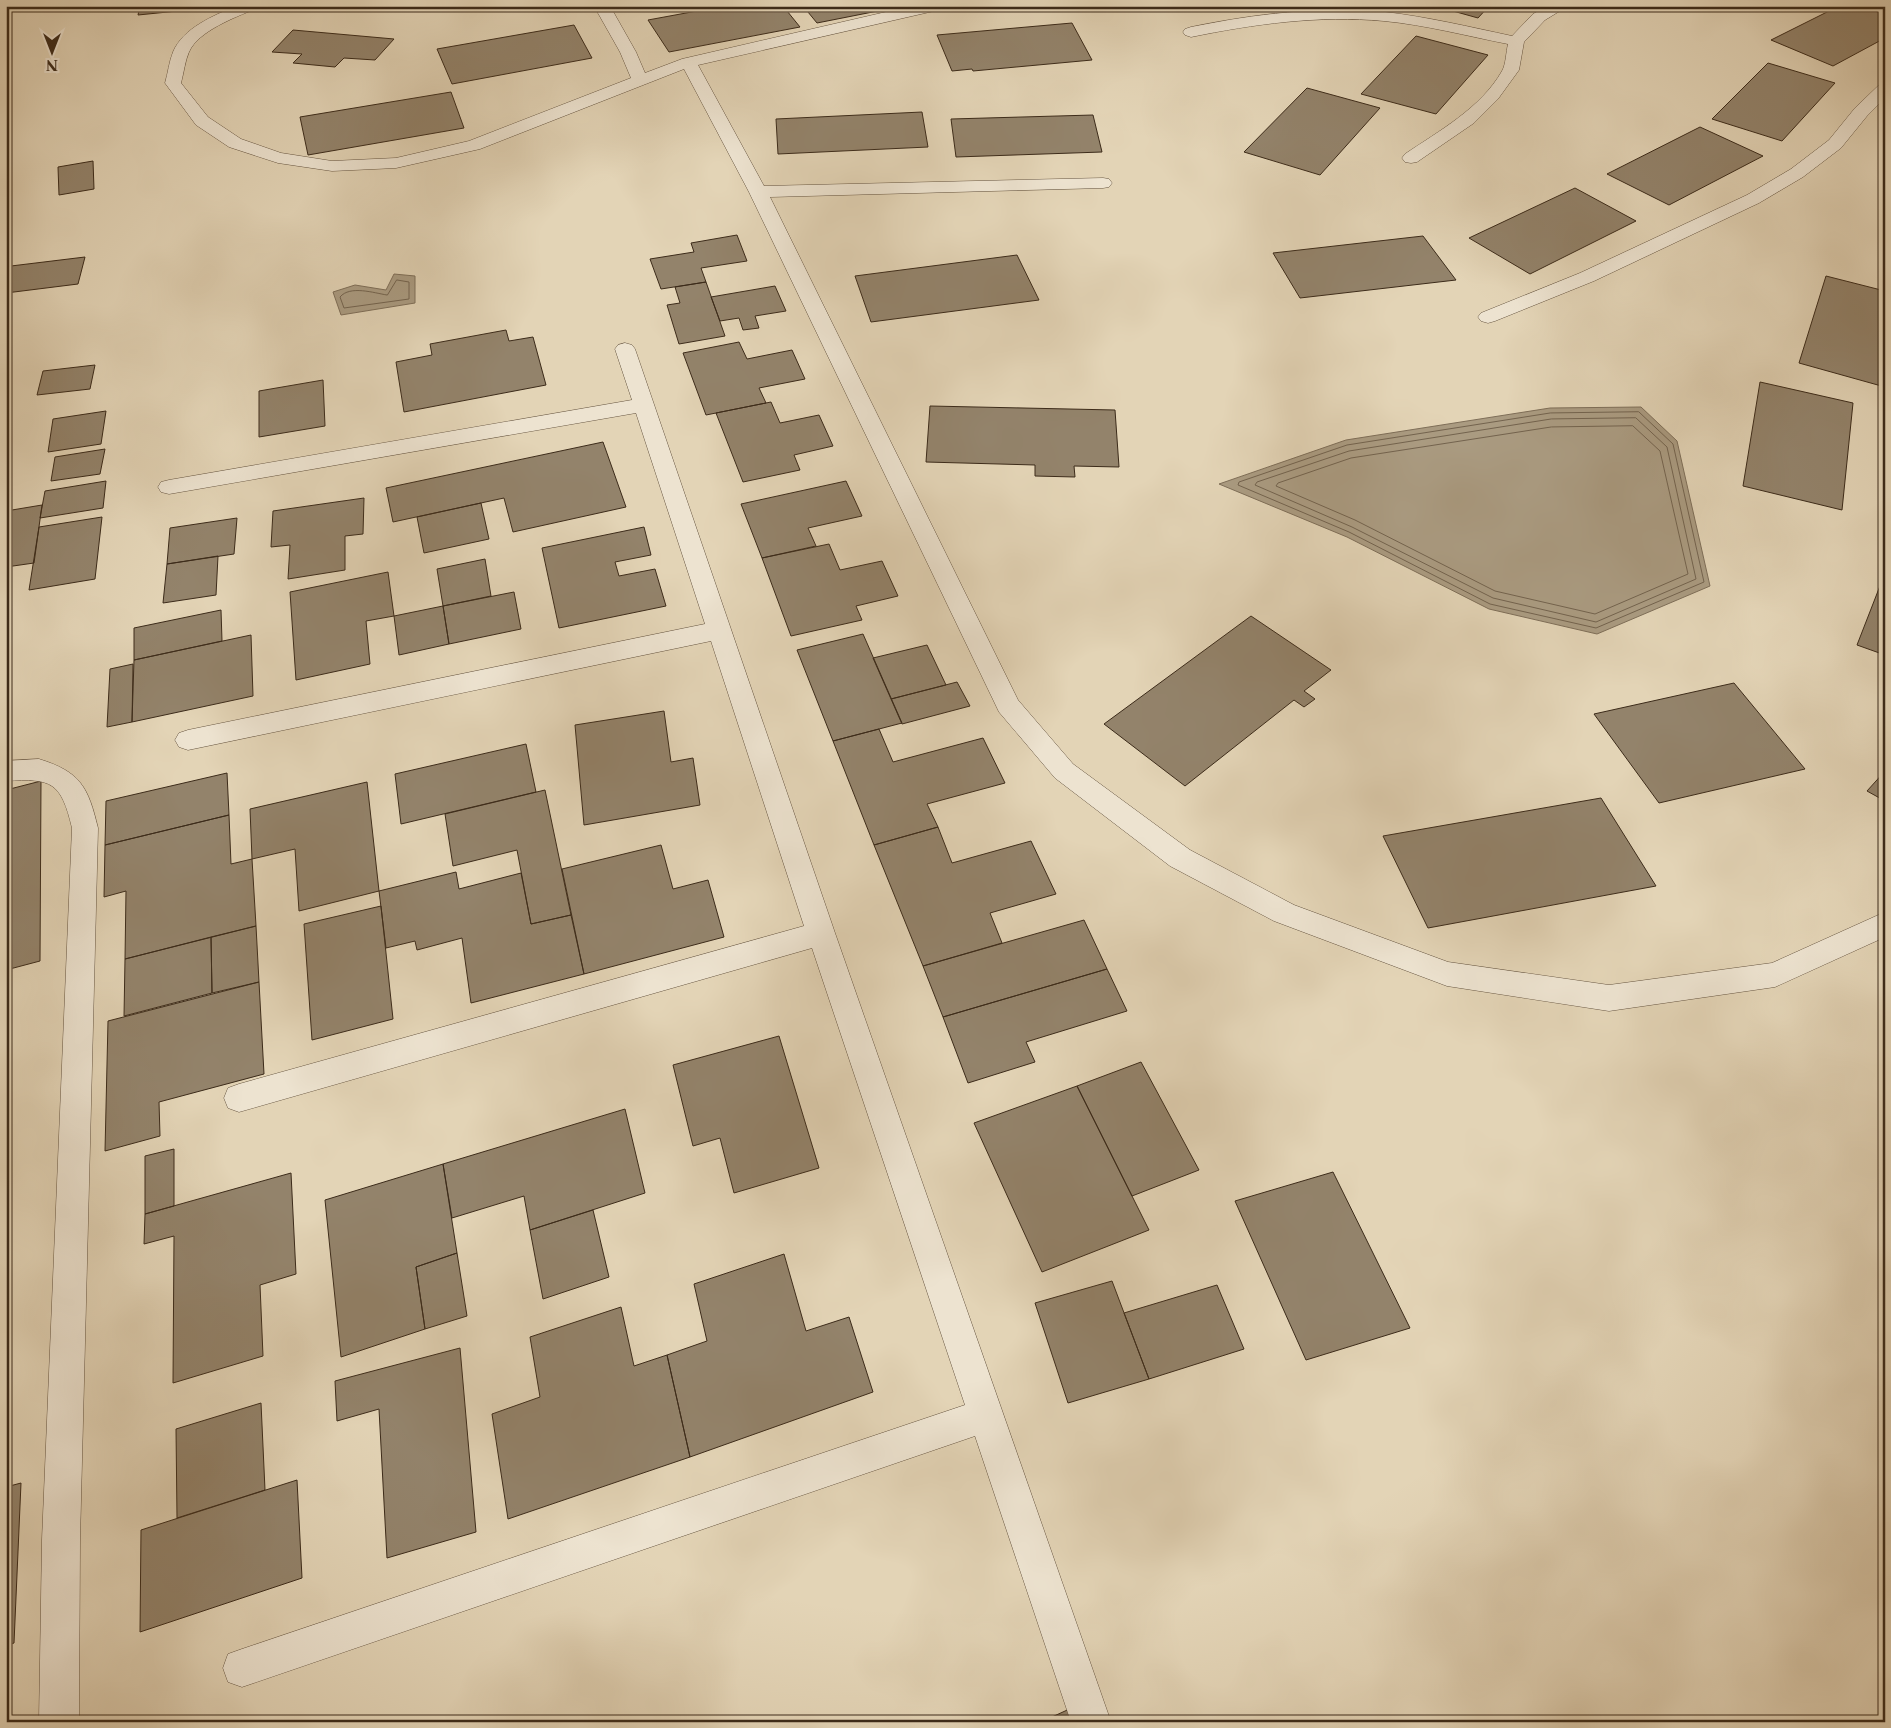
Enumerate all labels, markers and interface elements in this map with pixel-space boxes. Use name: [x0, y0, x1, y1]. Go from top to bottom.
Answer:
north arrow: [28, 28, 78, 78]
text: N: [46, 56, 58, 74]

